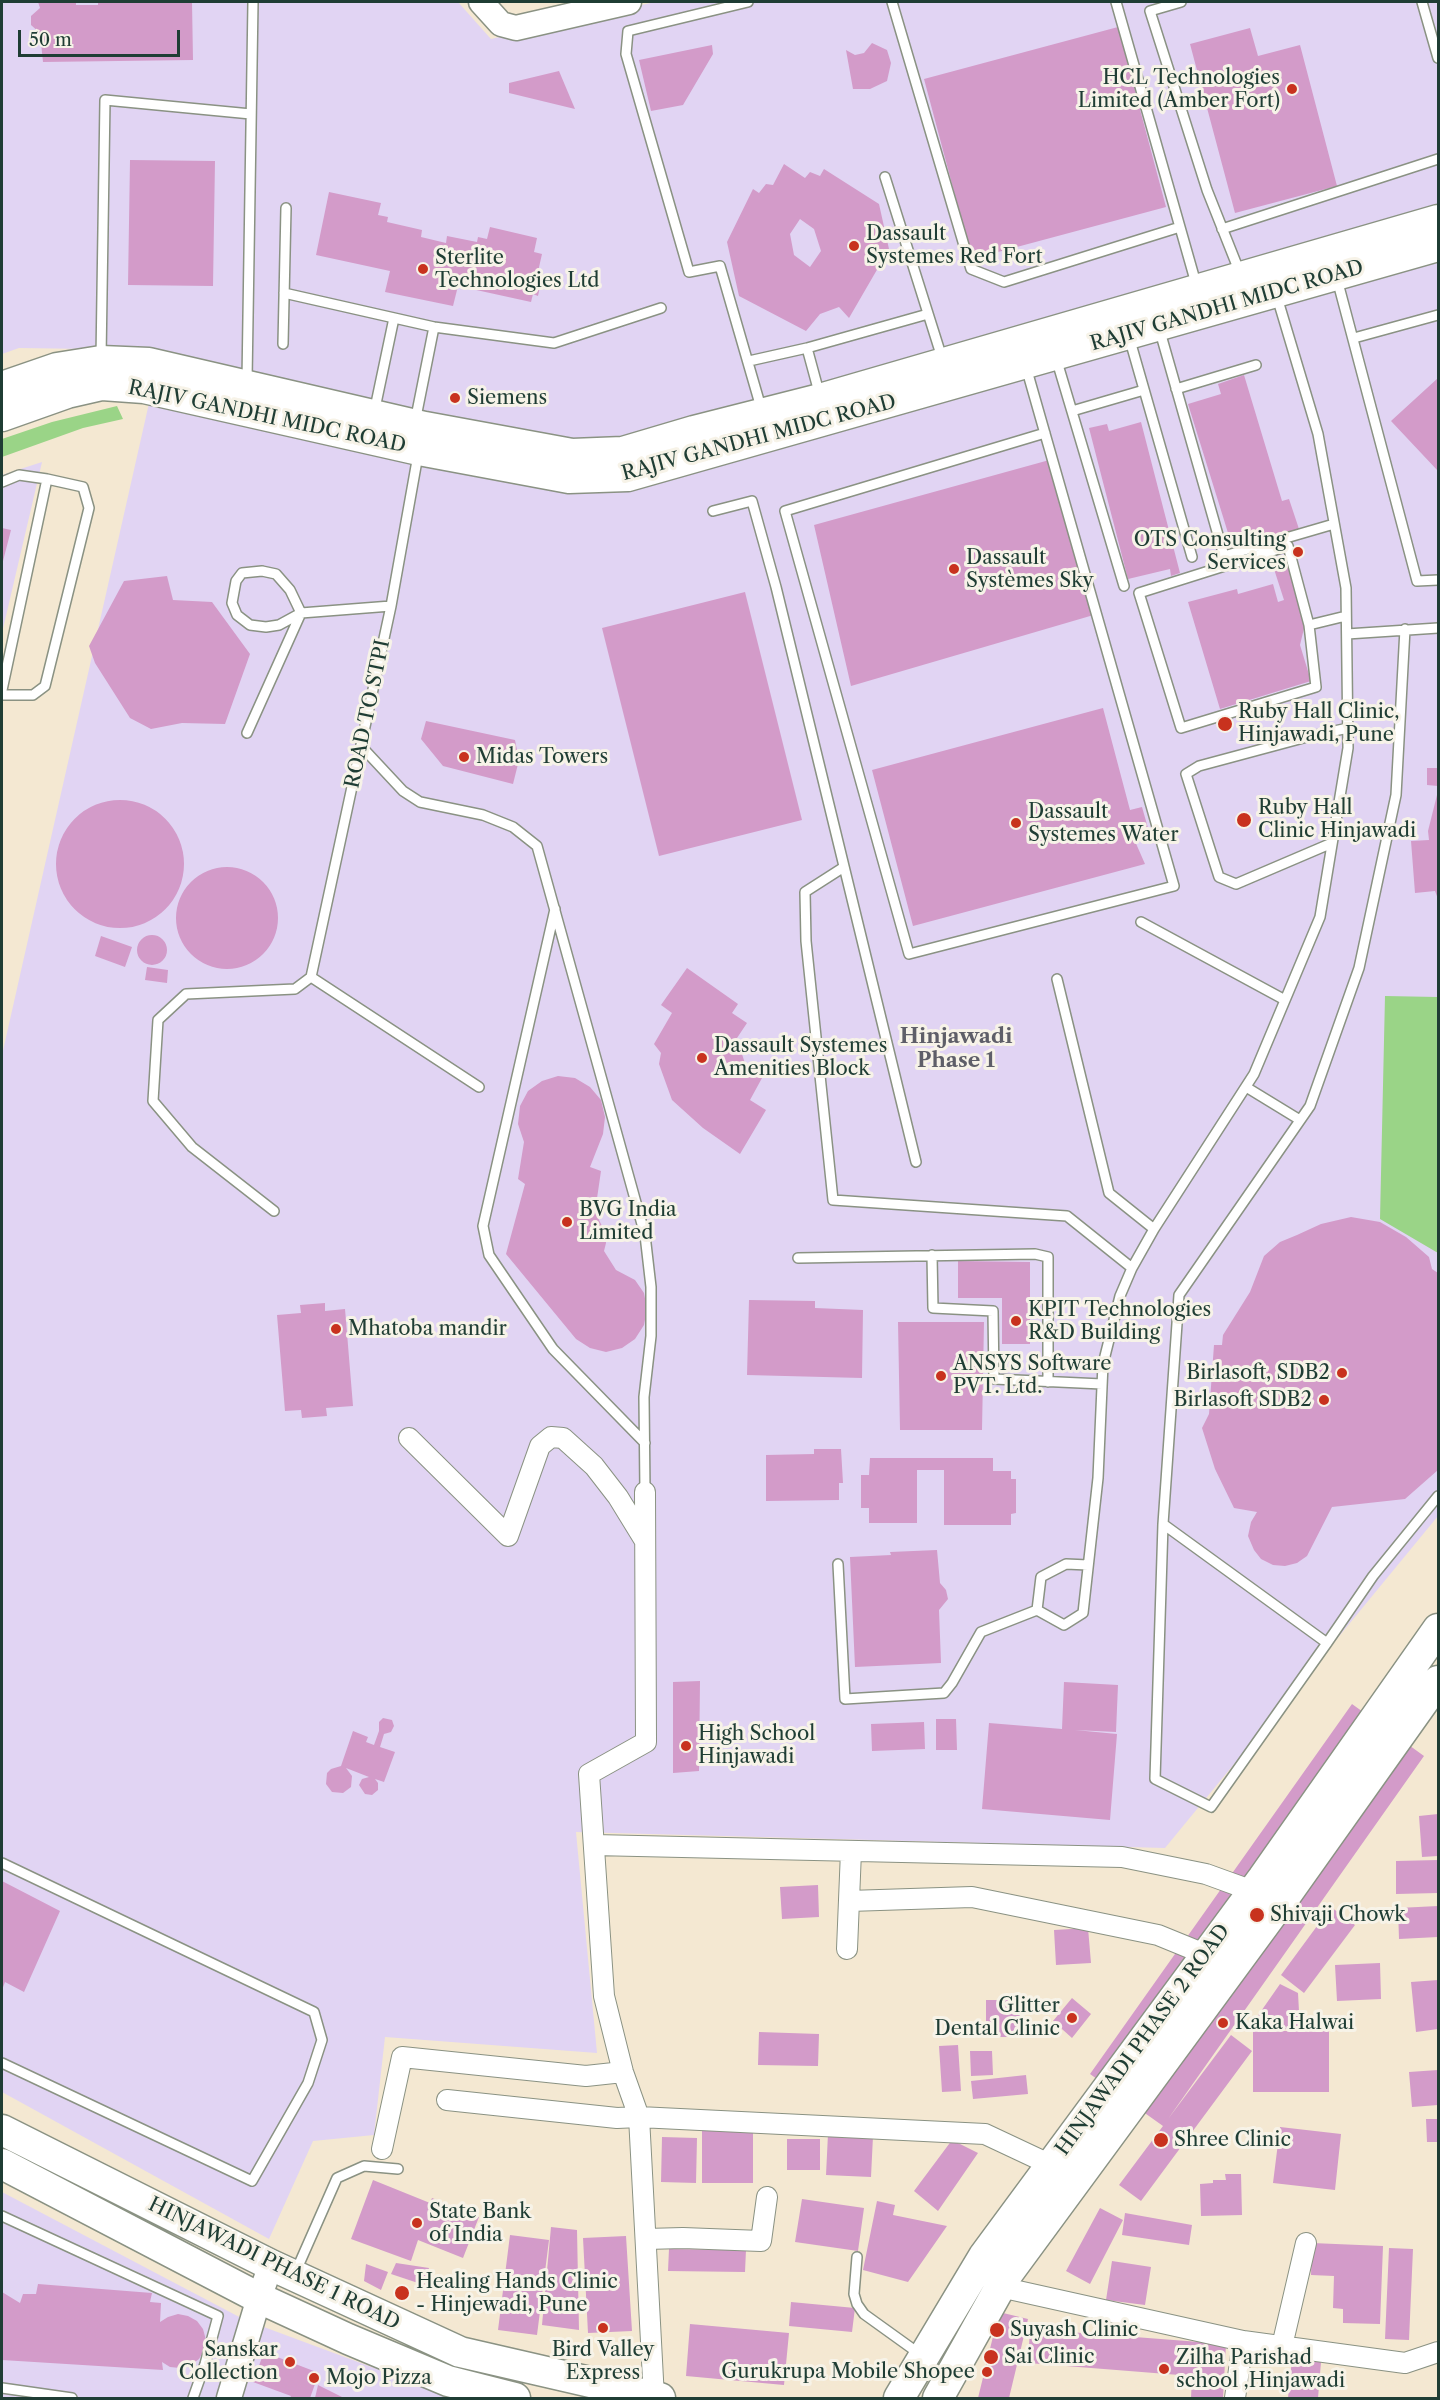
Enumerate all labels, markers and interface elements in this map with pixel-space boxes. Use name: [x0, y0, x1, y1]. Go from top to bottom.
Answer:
scale bar: [21, 18, 183, 56]
text: 50 m: [29, 29, 72, 51]
place label: HCL Technologies Limited (Amber Fort): [1078, 66, 1280, 113]
marker: HCL Technologies Limited (Amber Fort): [1285, 82, 1299, 96]
place label: Dassault Systemes Red Fort: [866, 222, 1042, 269]
marker: Dassault Systemes Red Fort: [847, 239, 861, 253]
place label: Sterlite Technologies Ltd: [435, 246, 599, 293]
street label: RAJIV GANDHI MIDC ROAD: [1088, 255, 1366, 357]
marker: Sterlite Technologies Ltd: [416, 262, 430, 276]
street label: RAJIV GANDHI MIDC ROAD: [126, 376, 408, 458]
place label: Siemens: [467, 386, 547, 410]
street label: RAJIV GANDHI MIDC ROAD: [619, 390, 899, 486]
marker: Siemens: [448, 391, 462, 405]
place label: OTS Consulting Services: [1134, 528, 1286, 575]
marker: OTS Consulting Services: [1291, 545, 1305, 559]
place label: Dassault Systèmes Sky: [966, 546, 1094, 593]
marker: Dassault Systèmes Sky: [947, 562, 961, 576]
street label: ROAD TO STPI: [341, 638, 395, 790]
place label: Ruby Hall Clinic, Hinjawadi, Pune: [1238, 700, 1400, 747]
marker: Ruby Hall Clinic, Hinjawadi, Pune: [1216, 715, 1234, 733]
place label: Midas Towers: [476, 745, 608, 769]
marker: Midas Towers: [457, 750, 471, 764]
place label: Ruby Hall Clinic Hinjawadi: [1258, 796, 1416, 843]
place label: Dassault Systemes Water: [1028, 800, 1179, 847]
marker: Ruby Hall Clinic Hinjawadi: [1235, 811, 1253, 829]
marker: Dassault Systemes Water: [1009, 816, 1023, 830]
district label: Hinjawadi Phase 1: [900, 1024, 1012, 1074]
place label: Dassault Systemes Amenities Block: [714, 1034, 887, 1081]
marker: Dassault Systemes Amenities Block: [695, 1051, 709, 1065]
place label: BVG India Limited: [579, 1198, 677, 1245]
marker: BVG India Limited: [560, 1215, 574, 1229]
place label: KPIT Technologies R&D Building: [1028, 1298, 1211, 1345]
marker: KPIT Technologies R&D Building: [1009, 1314, 1023, 1328]
place label: Mhatoba mandir: [348, 1317, 507, 1341]
marker: Mhatoba mandir: [329, 1322, 343, 1336]
place label: ANSYS Software PVT. Ltd.: [953, 1352, 1111, 1399]
place label: Birlasoft, SDB2: [1186, 1361, 1330, 1385]
marker: Birlasoft, SDB2: [1335, 1366, 1349, 1380]
marker: ANSYS Software PVT. Ltd.: [934, 1369, 948, 1383]
place label: Birlasoft SDB2: [1174, 1388, 1312, 1412]
marker: Birlasoft SDB2: [1317, 1393, 1331, 1407]
place label: High School Hinjawadi: [698, 1722, 815, 1769]
marker: High School Hinjawadi: [679, 1739, 693, 1753]
place label: Shivaji Chowk: [1270, 1903, 1406, 1927]
marker: Shivaji Chowk: [1248, 1906, 1266, 1924]
street label: HINJAWADI PHASE 2 ROAD: [1051, 1920, 1235, 2160]
place label: Glitter Dental Clinic: [935, 1994, 1060, 2041]
marker: Glitter Dental Clinic: [1065, 2011, 1079, 2025]
place label: Kaka Halwai: [1235, 2011, 1354, 2035]
marker: Kaka Halwai: [1216, 2016, 1230, 2030]
place label: Shree Clinic: [1174, 2128, 1291, 2152]
marker: Shree Clinic: [1152, 2131, 1170, 2149]
street label: HINJAWADI PHASE 1 ROAD: [144, 2193, 404, 2335]
place label: State Bank of India: [429, 2200, 531, 2247]
marker: State Bank of India: [410, 2216, 424, 2230]
place label: Healing Hands Clinic - Hinjewadi, Pune: [416, 2270, 618, 2317]
marker: Healing Hands Clinic - Hinjewadi, Pune: [393, 2284, 411, 2302]
place label: Suyash Clinic: [1010, 2318, 1138, 2342]
marker: Bird Valley Express: [596, 2321, 610, 2335]
marker: Suyash Clinic: [988, 2321, 1006, 2339]
place label: Sanskar Collection: [179, 2338, 278, 2385]
place label: Bird Valley Express: [552, 2338, 654, 2385]
place label: Sai Clinic: [1004, 2345, 1094, 2369]
place label: Zilha Parishad school ,Hinjawadi: [1176, 2346, 1345, 2393]
marker: Sai Clinic: [982, 2348, 1000, 2366]
marker: Sanskar Collection: [283, 2355, 297, 2369]
place label: Gurukrupa Mobile Shopee: [721, 2360, 975, 2384]
marker: Zilha Parishad school ,Hinjawadi: [1157, 2362, 1171, 2376]
marker: Gurukrupa Mobile Shopee: [980, 2365, 994, 2379]
place label: Mojo Pizza: [326, 2366, 432, 2390]
marker: Mojo Pizza: [307, 2371, 321, 2385]

